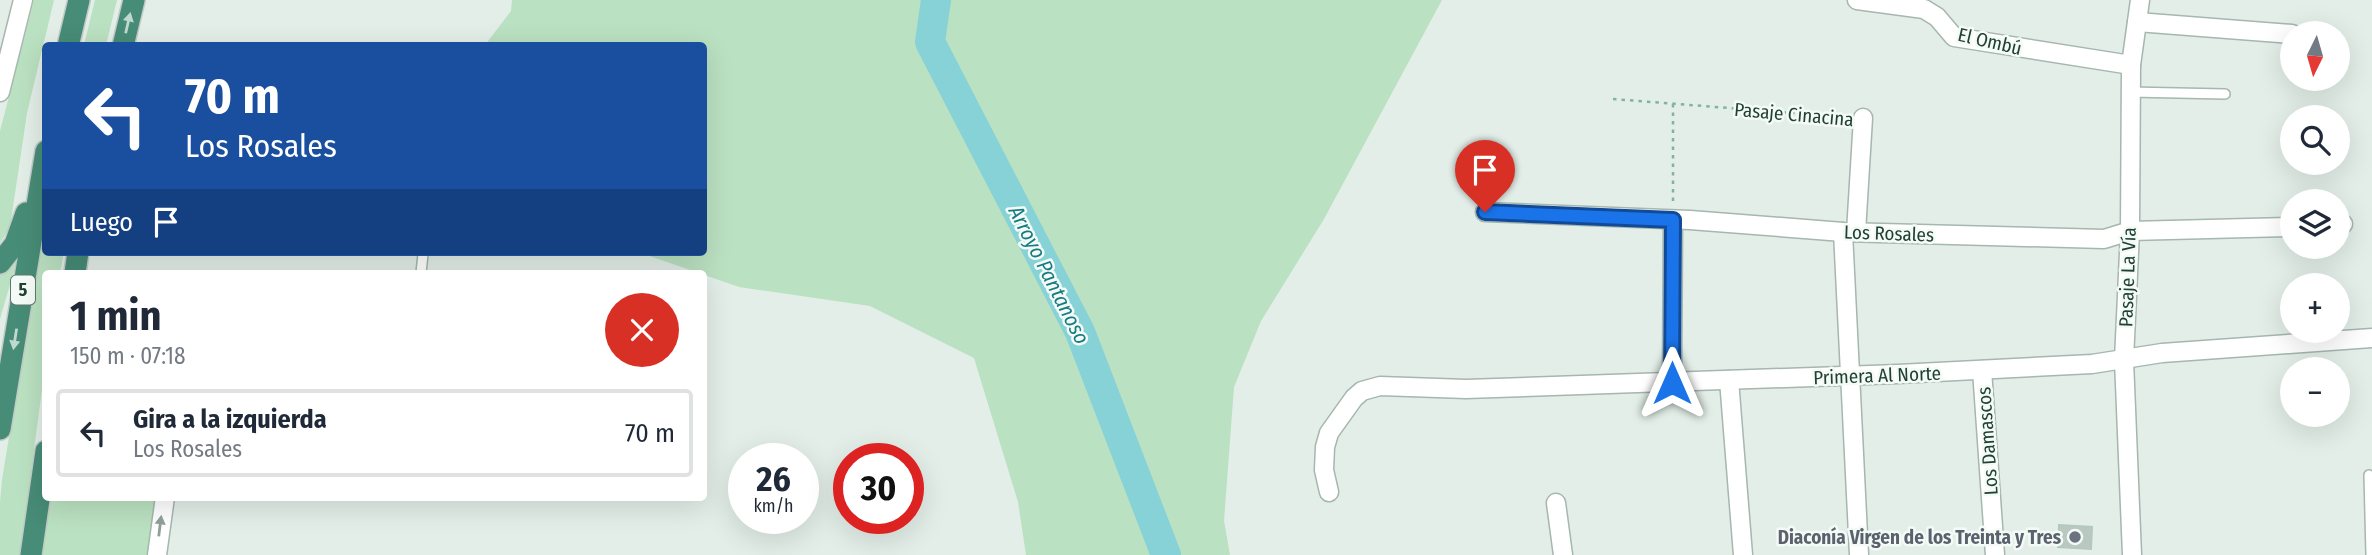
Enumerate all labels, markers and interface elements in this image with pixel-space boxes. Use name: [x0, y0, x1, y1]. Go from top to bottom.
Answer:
one-way arrow: [123, 12, 134, 34]
north arrow: [2280, 21, 2350, 91]
map controls: [2280, 21, 2350, 427]
street label: El Ombú: [1956, 23, 2024, 60]
text: 70 m: [185, 67, 280, 126]
icon: left: [70, 70, 161, 161]
street label: Pasaje Cinacina: [1733, 98, 1855, 131]
button: search: [2280, 105, 2350, 175]
text: Los Rosales: [185, 127, 337, 165]
pin: [1455, 140, 1515, 212]
icon: arrive: [1466, 151, 1504, 189]
button: layers: [2280, 189, 2350, 259]
water label: Arroyo Pantanoso: [1002, 200, 1095, 349]
icon: arrive: [147, 203, 185, 241]
text: Luego: [70, 207, 133, 238]
street label: Los Rosales: [1844, 220, 1934, 247]
street label: Pasaje La Vía: [2114, 227, 2141, 327]
button: +: [2280, 273, 2350, 343]
road number: 5: [11, 276, 35, 304]
text: 1 min: [70, 291, 161, 341]
button: close: [605, 293, 679, 367]
one-way arrow: [9, 328, 20, 350]
text: 150 m · 07:18: [70, 342, 186, 370]
position arrow: [1635, 346, 1709, 420]
button: −: [2280, 357, 2350, 427]
street label: Primera Al Norte: [1813, 362, 1941, 389]
street label: Los Damascos: [1972, 386, 2003, 496]
text: Gira a la izquierda: [133, 404, 327, 435]
icon: left: [74, 414, 112, 452]
text: 70 m: [625, 418, 675, 449]
text: Los Rosales: [133, 435, 242, 463]
speed limit sign: 30: [833, 443, 924, 534]
text: 26: [756, 458, 791, 500]
text: km/h: [753, 495, 794, 517]
one-way arrow: [155, 515, 166, 537]
place label: Diaconía Virgen de los Treinta y Tres: [1778, 526, 2062, 549]
marker: Diaconía Virgen de los Treinta y Tres: [2067, 529, 2083, 545]

